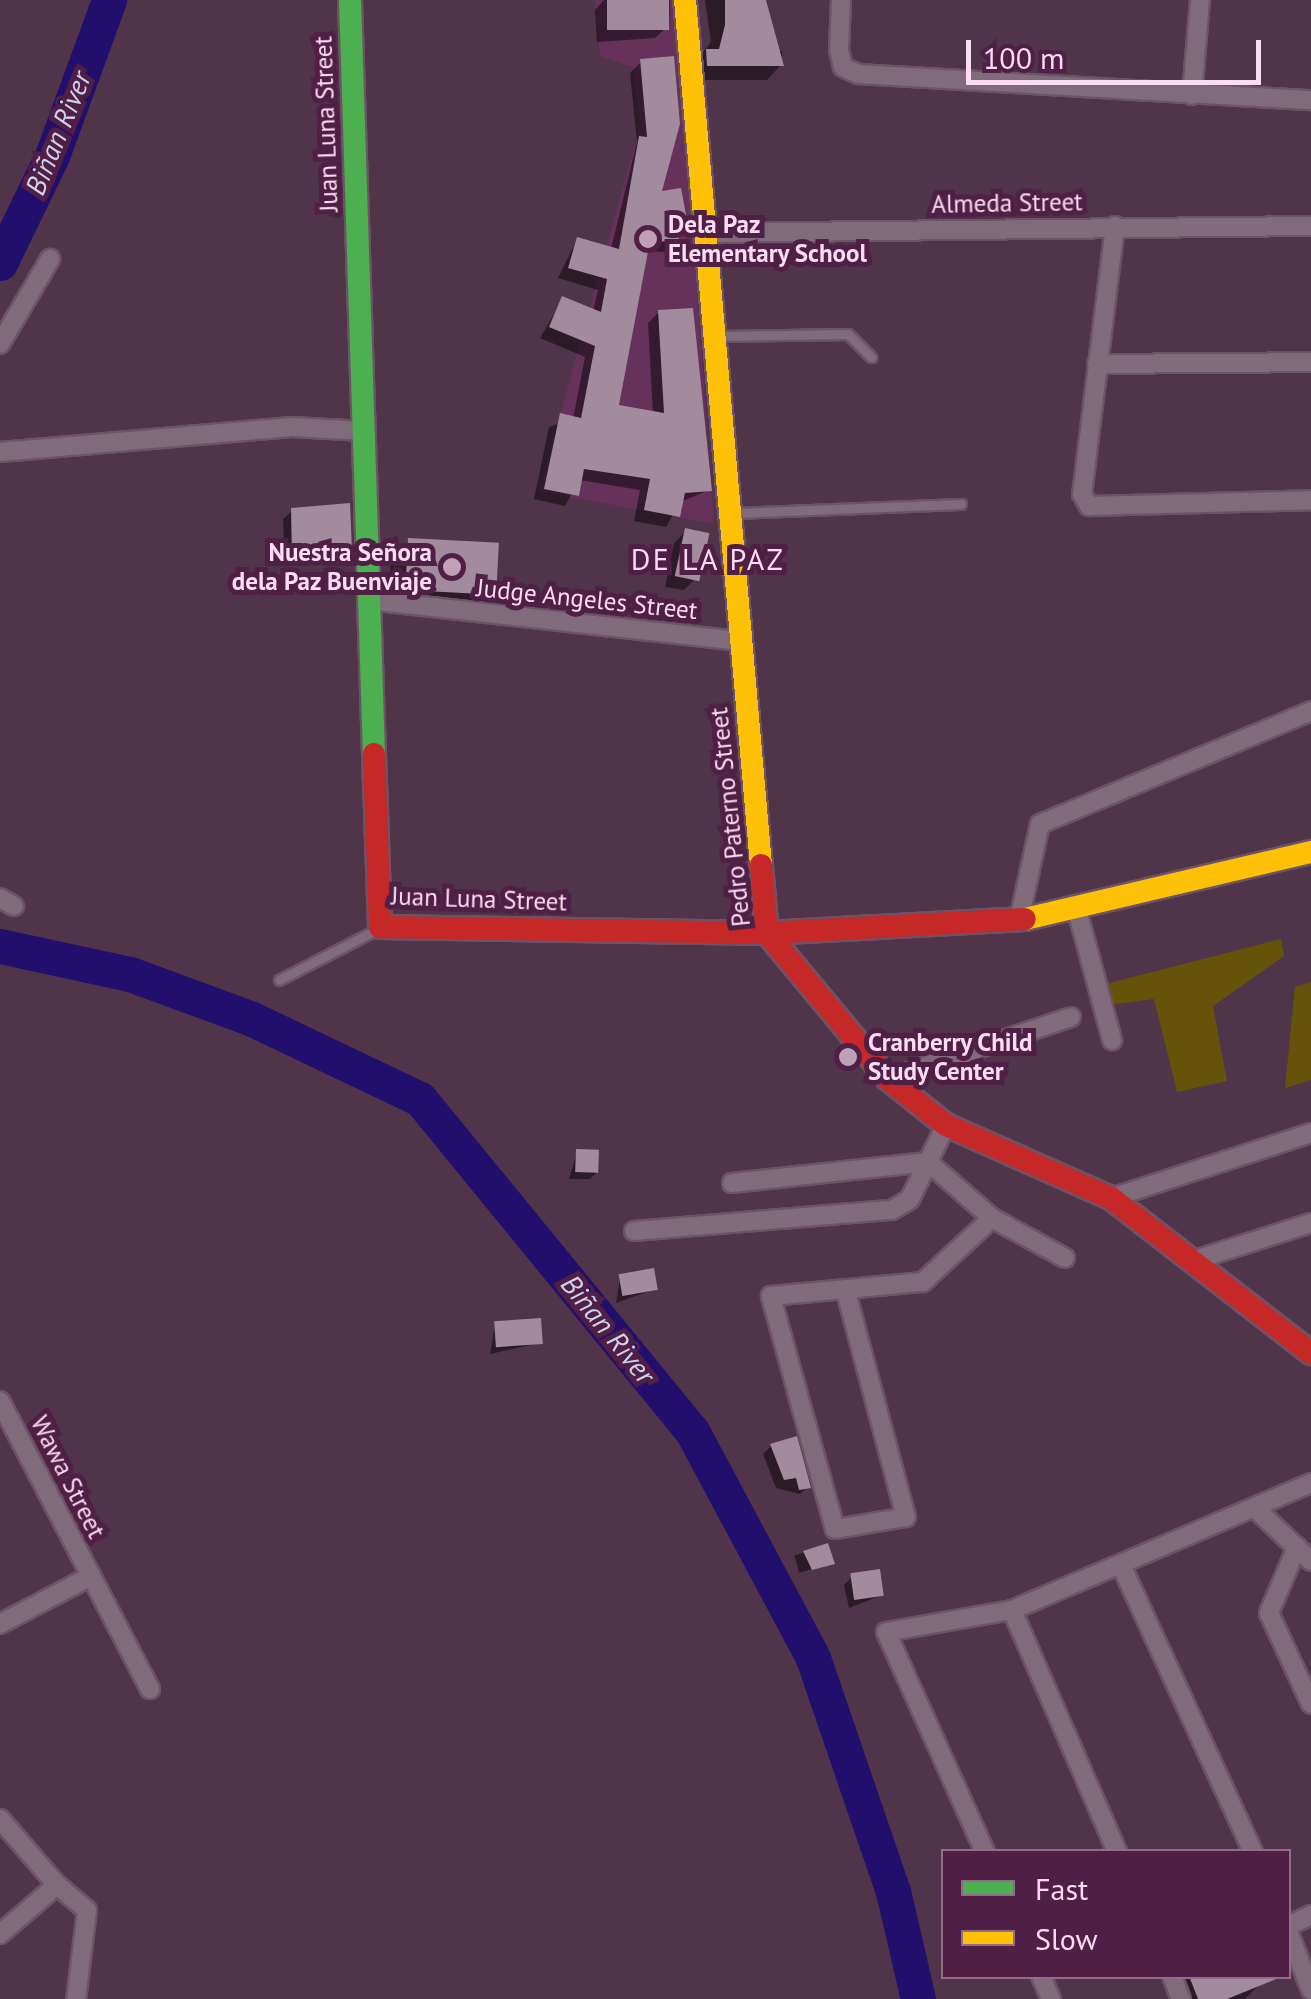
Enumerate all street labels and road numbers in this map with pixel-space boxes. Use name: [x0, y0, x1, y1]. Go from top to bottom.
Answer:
street label: Juan Luna Street: [308, 36, 344, 212]
street label: Almeda Street: [931, 187, 1083, 219]
street label: Judge Angeles Street: [475, 572, 699, 626]
street label: Pedro Paterno Street: [704, 706, 756, 928]
street label: Juan Luna Street: [391, 881, 567, 917]
street label: Wawa Street: [24, 1411, 112, 1543]

